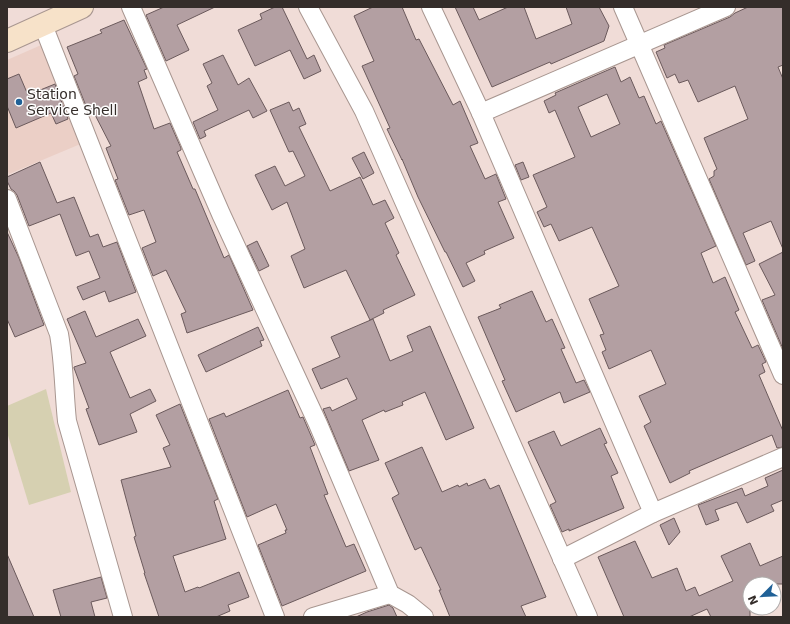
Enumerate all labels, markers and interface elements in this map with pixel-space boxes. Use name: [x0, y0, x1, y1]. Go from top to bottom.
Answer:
place label: Station Service Shell: [27, 86, 117, 118]
marker: Station Service Shell: [14, 97, 24, 107]
north arrow: [742, 576, 782, 616]
text: N: [746, 593, 761, 607]

